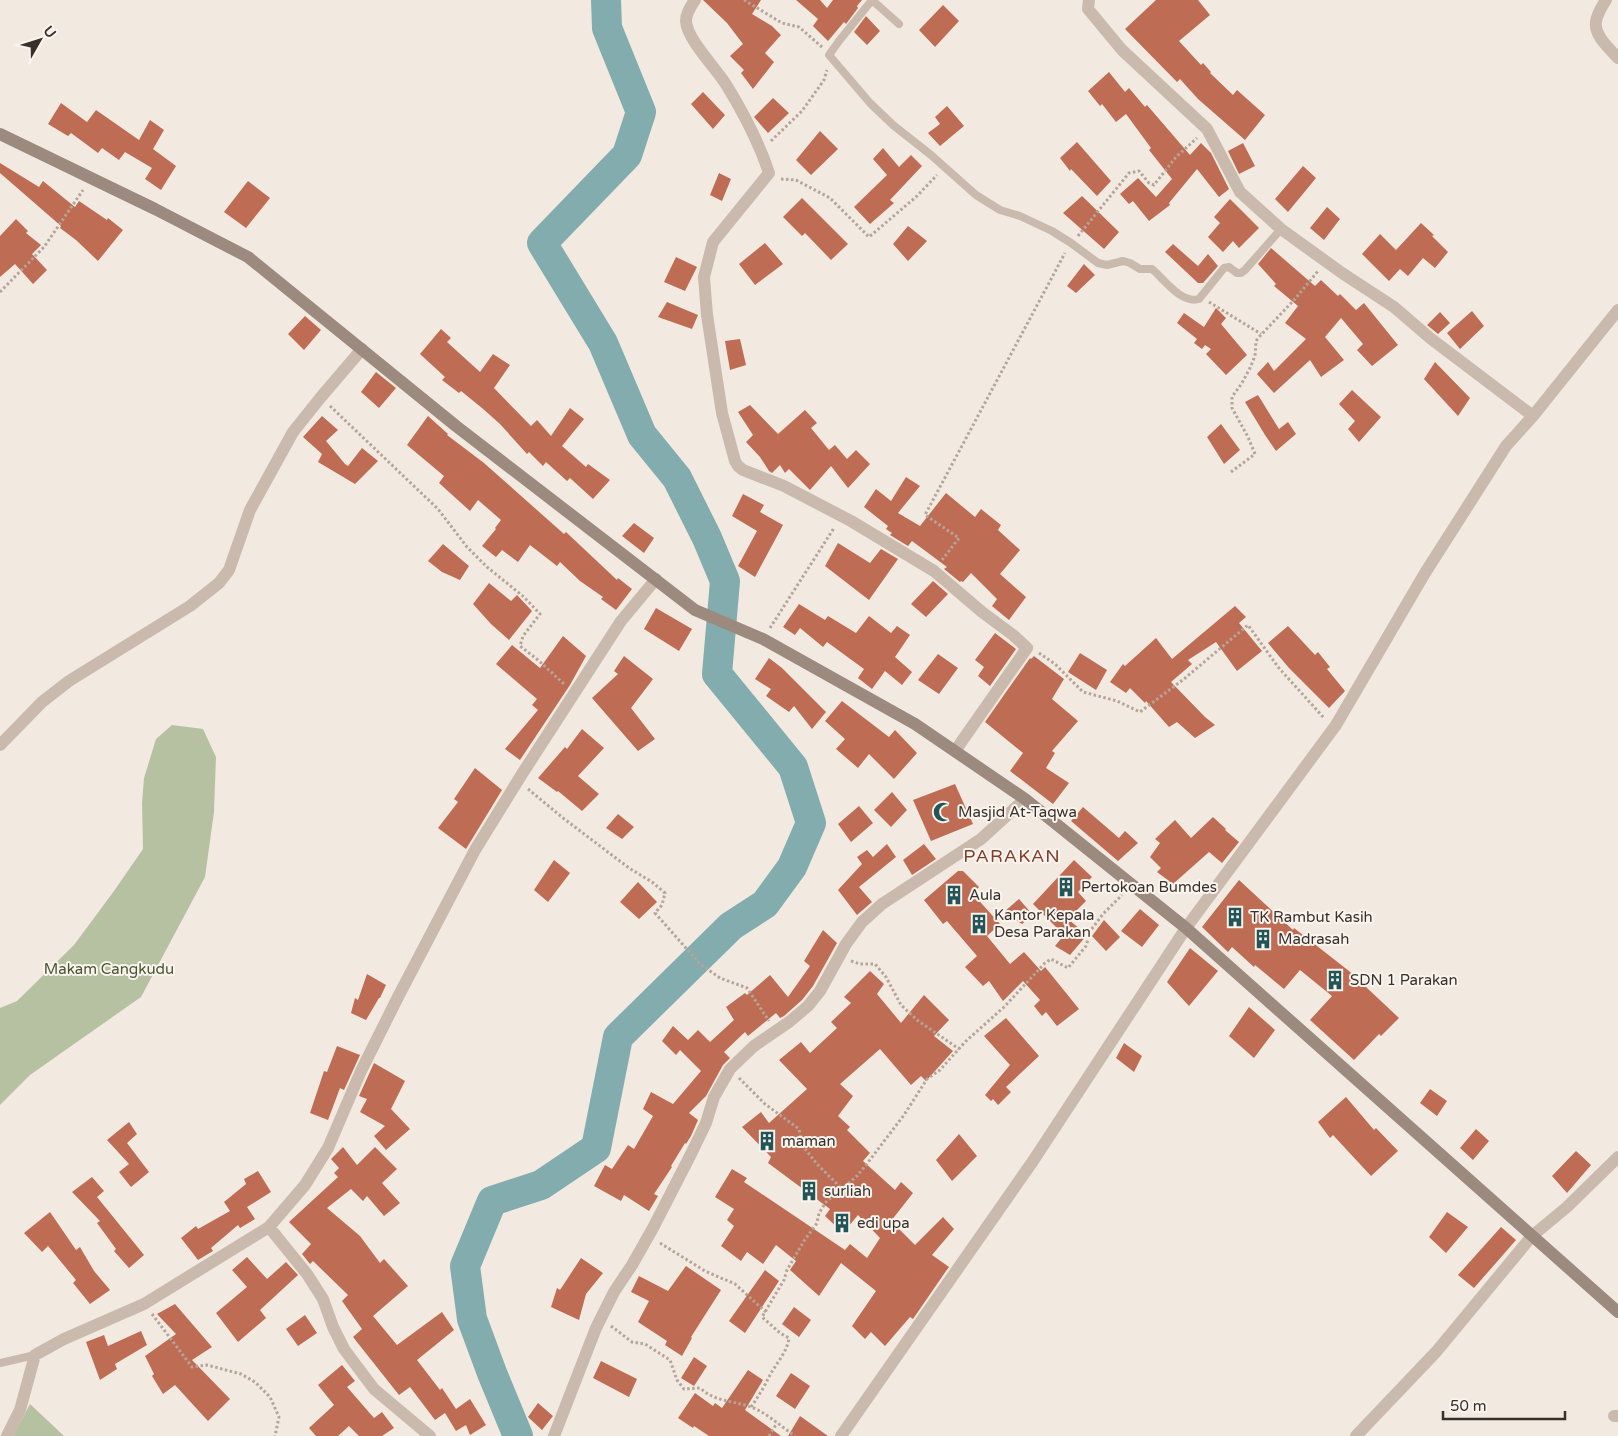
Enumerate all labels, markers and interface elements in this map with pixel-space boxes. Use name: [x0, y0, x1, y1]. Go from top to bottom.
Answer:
north arrow: [15, 15, 65, 65]
text: U: [40, 23, 60, 42]
mosque icon: Masjid At-Taqwa: [932, 801, 954, 823]
place label: Masjid At-Taqwa: [958, 803, 1077, 821]
district label: PARAKAN: [963, 845, 1061, 867]
building icon: Pertokoan Bumdes: [1055, 876, 1077, 898]
place label: Pertokoan Bumdes: [1081, 878, 1217, 896]
building icon: Aula: [943, 884, 965, 906]
place label: Aula: [969, 886, 1001, 904]
place label: Kantor Kepala Desa Parakan: [994, 906, 1094, 941]
building icon: TK Rambut Kasih: [1224, 906, 1246, 928]
place label: TK Rambut Kasih: [1250, 908, 1373, 926]
building icon: Kantor Kepala Desa Parakan: [968, 913, 990, 935]
building icon: Madrasah: [1252, 928, 1274, 950]
place label: Madrasah: [1278, 930, 1349, 948]
park label: Makam Cangkudu: [44, 960, 174, 978]
building icon: SDN 1 Parakan: [1324, 969, 1346, 991]
place label: SDN 1 Parakan: [1350, 971, 1458, 989]
building icon: maman: [756, 1130, 778, 1152]
place label: maman: [782, 1132, 836, 1150]
building icon: surliah: [798, 1180, 820, 1202]
place label: surliah: [824, 1182, 871, 1200]
building icon: edi upa: [831, 1212, 853, 1234]
place label: edi upa: [857, 1214, 910, 1232]
scale bar: [1443, 1388, 1566, 1420]
text: 50 m: [1450, 1397, 1487, 1415]

